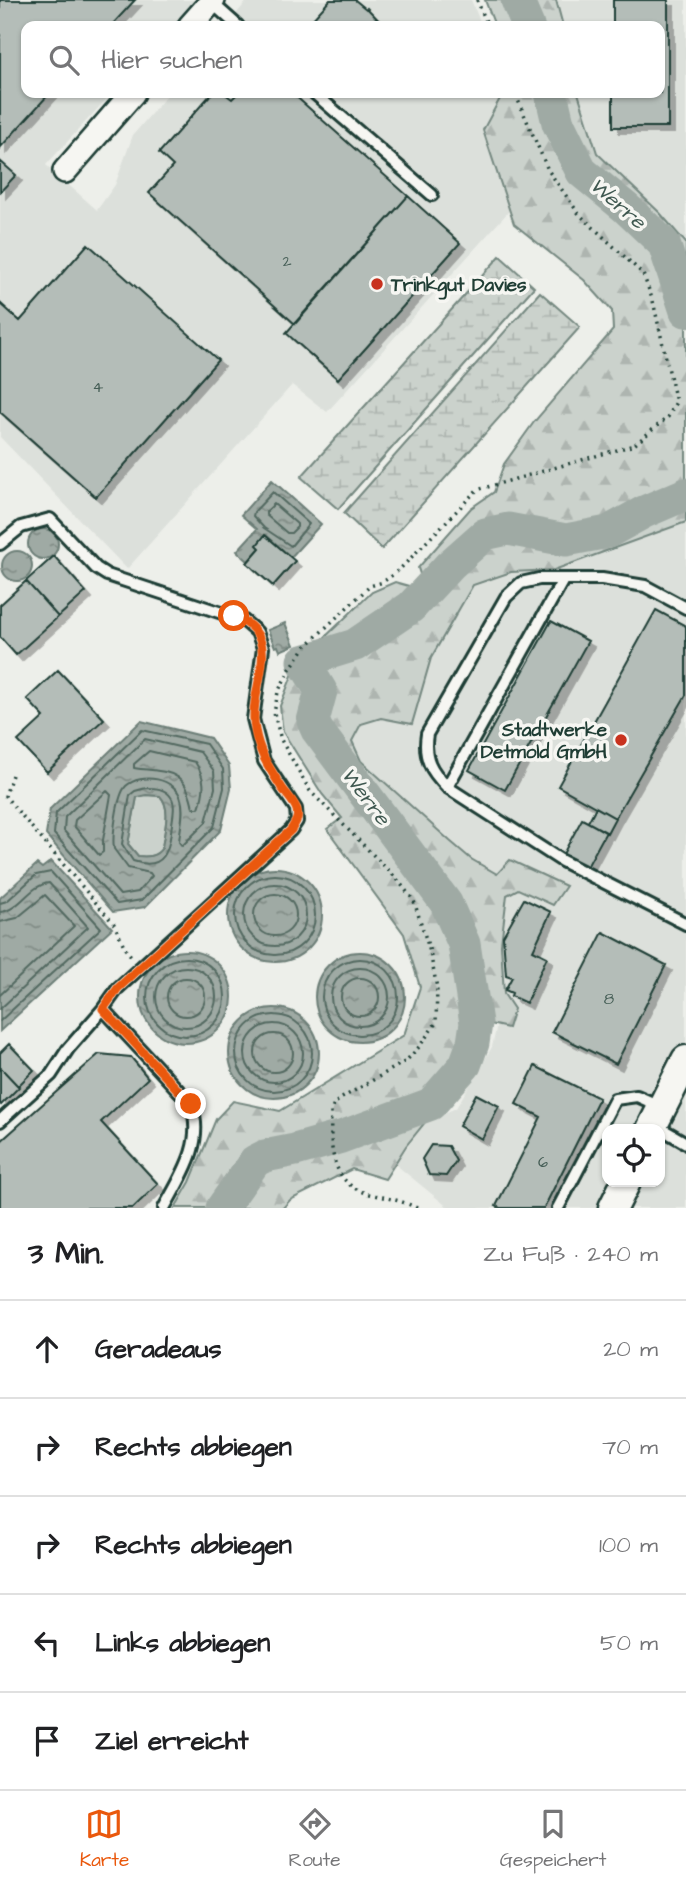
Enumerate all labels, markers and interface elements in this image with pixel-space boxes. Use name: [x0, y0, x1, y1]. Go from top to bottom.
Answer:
search box: [21, 21, 665, 98]
icon: search: [45, 41, 83, 79]
text: Hier suchen: [101, 42, 242, 78]
water label: Werre: [583, 171, 653, 237]
house number: 2: [282, 250, 292, 272]
place label: Trinkgut Davies: [390, 272, 527, 300]
marker: Trinkgut Davies: [369, 276, 385, 292]
house number: 4: [93, 376, 104, 398]
route start: [218, 600, 249, 631]
place label: Stadtwerke Detmold GmbH: [481, 717, 608, 766]
marker: Stadtwerke Detmold GmbH: [613, 732, 629, 748]
water label: Werre: [334, 761, 398, 833]
house number: 8: [604, 988, 614, 1010]
route end: [175, 1088, 206, 1119]
map controls: [602, 1124, 665, 1187]
button: locate: [602, 1124, 665, 1187]
house number: 6: [538, 1151, 548, 1173]
text: 3 Min.: [28, 1233, 104, 1275]
text: Zu Fuß · 240 m: [483, 1238, 658, 1270]
icon: ahead: [28, 1330, 66, 1368]
text: Geradeaus: [95, 1331, 222, 1367]
text: 20 m: [603, 1333, 658, 1365]
icon: right: [28, 1428, 66, 1466]
text: Rechts abbiegen: [95, 1429, 292, 1465]
text: 70 m: [602, 1431, 658, 1463]
icon: right: [28, 1526, 66, 1564]
text: Rechts abbiegen: [95, 1527, 292, 1563]
text: 100 m: [599, 1529, 658, 1561]
icon: left: [28, 1624, 66, 1662]
text: Links abbiegen: [95, 1625, 270, 1661]
text: 50 m: [600, 1627, 658, 1659]
icon: arrive: [28, 1722, 66, 1760]
text: Ziel erreicht: [95, 1723, 249, 1759]
tab: Karte: [80, 1805, 129, 1874]
tab: Route: [289, 1805, 340, 1874]
tab: Gespeichert: [500, 1805, 606, 1874]

